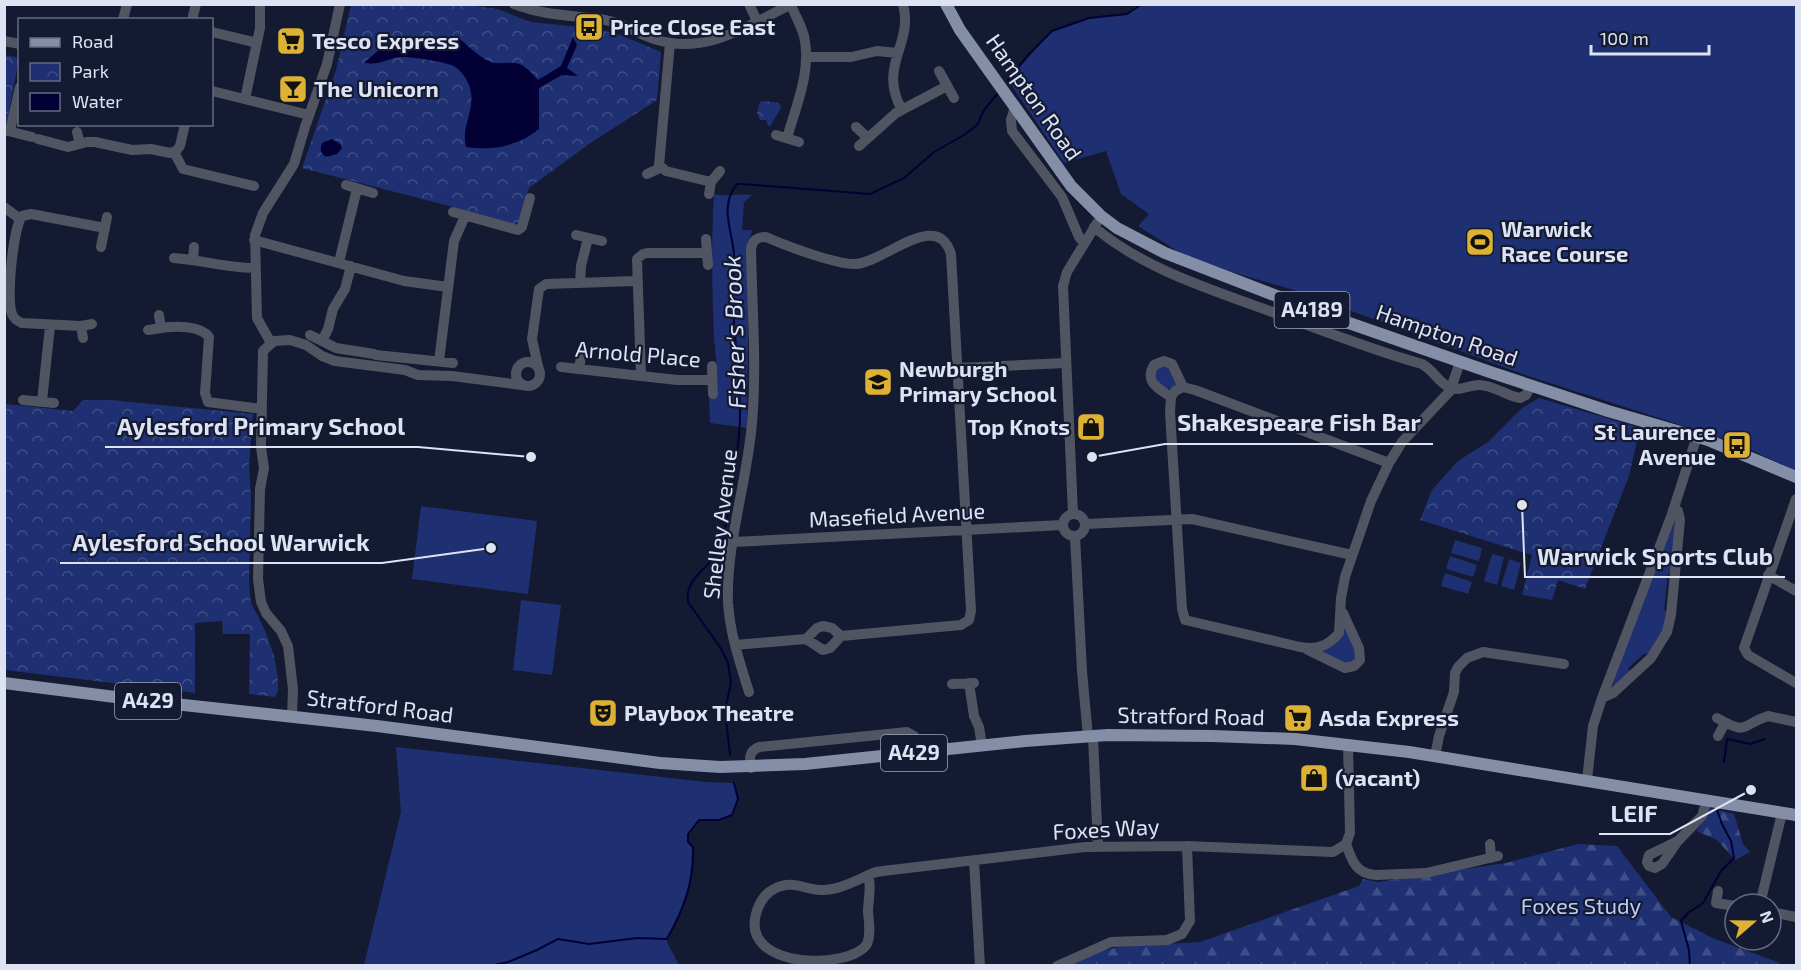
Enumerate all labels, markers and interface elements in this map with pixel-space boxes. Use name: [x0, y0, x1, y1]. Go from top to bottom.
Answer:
bus stop icon: Price Close East: [573, 11, 605, 43]
place label: Price Close East: [610, 13, 775, 39]
legend: [18, 18, 213, 126]
scale bar: [1591, 18, 1710, 56]
supermarket icon: Tesco Express: [275, 25, 307, 57]
place label: Tesco Express: [312, 27, 459, 53]
text: 100 m: [1600, 27, 1649, 49]
street label: Hampton Road: [982, 28, 1088, 165]
text: Road: [72, 30, 113, 52]
text: Park: [72, 60, 109, 82]
bar icon: The Unicorn: [277, 73, 309, 105]
place label: The Unicorn: [314, 75, 439, 101]
text: Water: [72, 90, 122, 112]
place label: Warwick Race Course: [1501, 215, 1628, 266]
sports icon: Warwick Race Course: [1464, 226, 1496, 258]
water label: Fisher's Brook: [716, 255, 751, 409]
road number: A4189: [1274, 292, 1350, 328]
street label: Hampton Road: [1373, 298, 1522, 370]
street label: Arnold Place: [574, 335, 702, 371]
place label: Newburgh Primary School: [899, 355, 1057, 407]
school or university icon: Newburgh Primary School: [862, 366, 894, 398]
callout: Shakespeare Fish Bar: [1165, 402, 1433, 444]
callout: Aylesford Primary School: [105, 405, 418, 447]
text: Shakespeare Fish Bar: [1177, 407, 1421, 436]
text: Aylesford Primary School: [117, 411, 405, 440]
shop icon: Top Knots: [1075, 411, 1107, 443]
place label: Top Knots: [967, 413, 1070, 439]
place label: St Laurence Avenue: [1594, 418, 1716, 469]
bus stop icon: St Laurence Avenue: [1721, 429, 1753, 461]
street label: Shelley Avenue: [697, 447, 741, 600]
street label: Masefield Avenue: [808, 496, 986, 532]
callout: Aylesford School Warwick: [60, 521, 382, 563]
text: Aylesford School Warwick: [72, 527, 370, 556]
callout: Warwick Sports Club: [1525, 535, 1785, 577]
text: Warwick Sports Club: [1537, 541, 1773, 570]
road number: A429: [115, 683, 181, 719]
street label: Stratford Road: [305, 683, 455, 727]
theatre icon: Playbox Theatre: [587, 697, 619, 729]
place label: Playbox Theatre: [624, 699, 794, 726]
street label: Stratford Road: [1117, 701, 1265, 729]
supermarket icon: Asda Express: [1282, 702, 1314, 734]
place label: Asda Express: [1319, 704, 1459, 730]
road number: A429: [881, 735, 947, 771]
shop icon: (vacant): [1298, 762, 1330, 794]
place label: (vacant): [1335, 764, 1420, 790]
callout: LEIF: [1599, 792, 1670, 834]
text: LEIF: [1610, 798, 1658, 827]
street label: Foxes Way: [1052, 812, 1160, 844]
park label: Foxes Study: [1521, 892, 1642, 918]
north arrow: [1723, 892, 1783, 952]
text: N: [1757, 908, 1778, 925]

